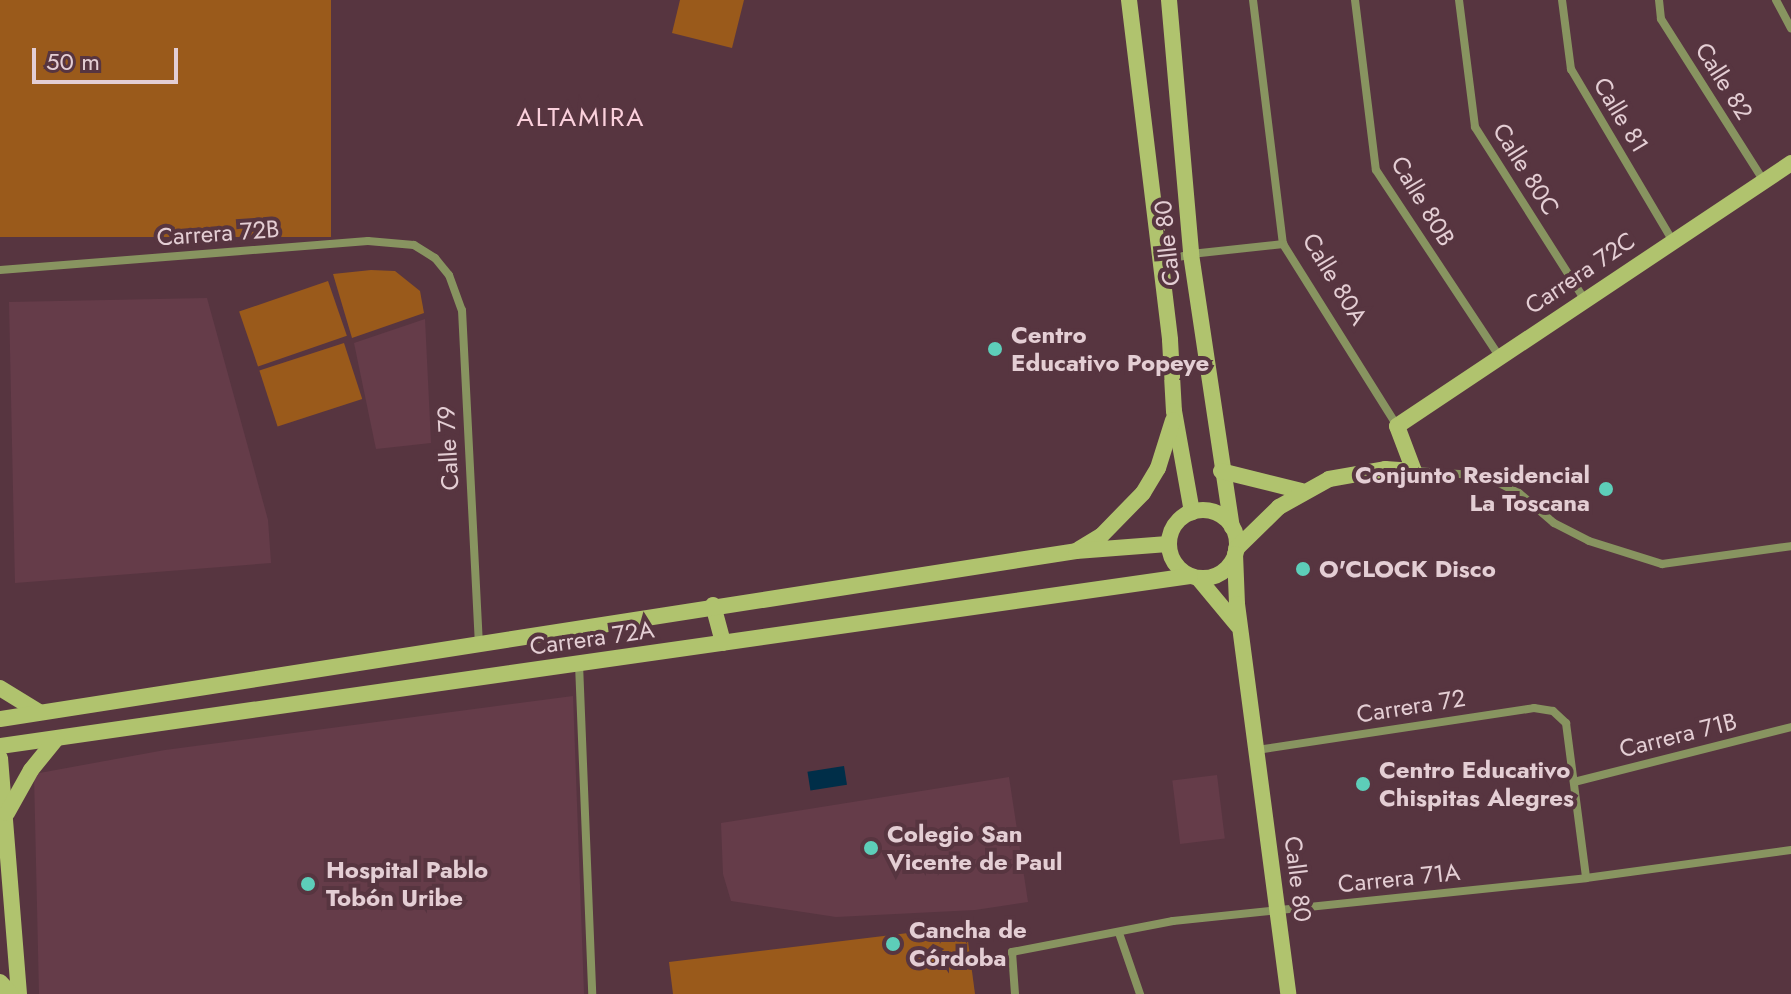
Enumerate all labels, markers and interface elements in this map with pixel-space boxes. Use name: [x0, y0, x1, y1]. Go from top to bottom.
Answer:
scale bar: [36, 32, 182, 82]
street label: Calle 82: [1689, 37, 1759, 125]
text: 50 m: [46, 44, 100, 79]
street label: Calle 81: [1587, 72, 1655, 158]
district label: ALTAMIRA: [517, 102, 645, 134]
street label: Calle 80C: [1487, 118, 1565, 220]
street label: Calle 80B: [1385, 151, 1461, 251]
street label: Calle 80: [1148, 199, 1186, 287]
street label: Carrera 72B: [156, 214, 280, 252]
street label: Carrera 72C: [1520, 226, 1640, 320]
street label: Calle 80A: [1296, 228, 1374, 330]
place label: Centro Educativo Popeye: [1011, 321, 1209, 377]
marker: Centro Educativo Popeye: [986, 340, 1004, 358]
street label: Calle 79: [431, 405, 465, 491]
place label: Conjunto Residencial La Toscana: [1355, 461, 1590, 517]
marker: Conjunto Residencial La Toscana: [1597, 480, 1615, 498]
place label: O'CLOCK Disco: [1319, 555, 1496, 583]
marker: O'CLOCK Disco: [1294, 560, 1312, 578]
street label: Carrera 72A: [528, 615, 656, 661]
street label: Carrera 72: [1355, 683, 1467, 729]
street label: Carrera 71B: [1616, 706, 1740, 764]
place label: Centro Educativo Chispitas Alegres: [1379, 756, 1574, 812]
marker: Centro Educativo Chispitas Alegres: [1354, 775, 1372, 793]
place label: Colegio San Vicente de Paul: [887, 820, 1062, 876]
street label: Calle 80: [1278, 835, 1318, 923]
marker: Colegio San Vicente de Paul: [862, 839, 880, 857]
place label: Hospital Pablo Tobón Uribe: [326, 856, 488, 912]
street label: Carrera 71A: [1336, 857, 1462, 899]
marker: Hospital Pablo Tobón Uribe: [297, 873, 319, 895]
place label: Cancha de Córdoba: [909, 916, 1027, 972]
marker: Cancha de Córdoba: [884, 935, 902, 953]

